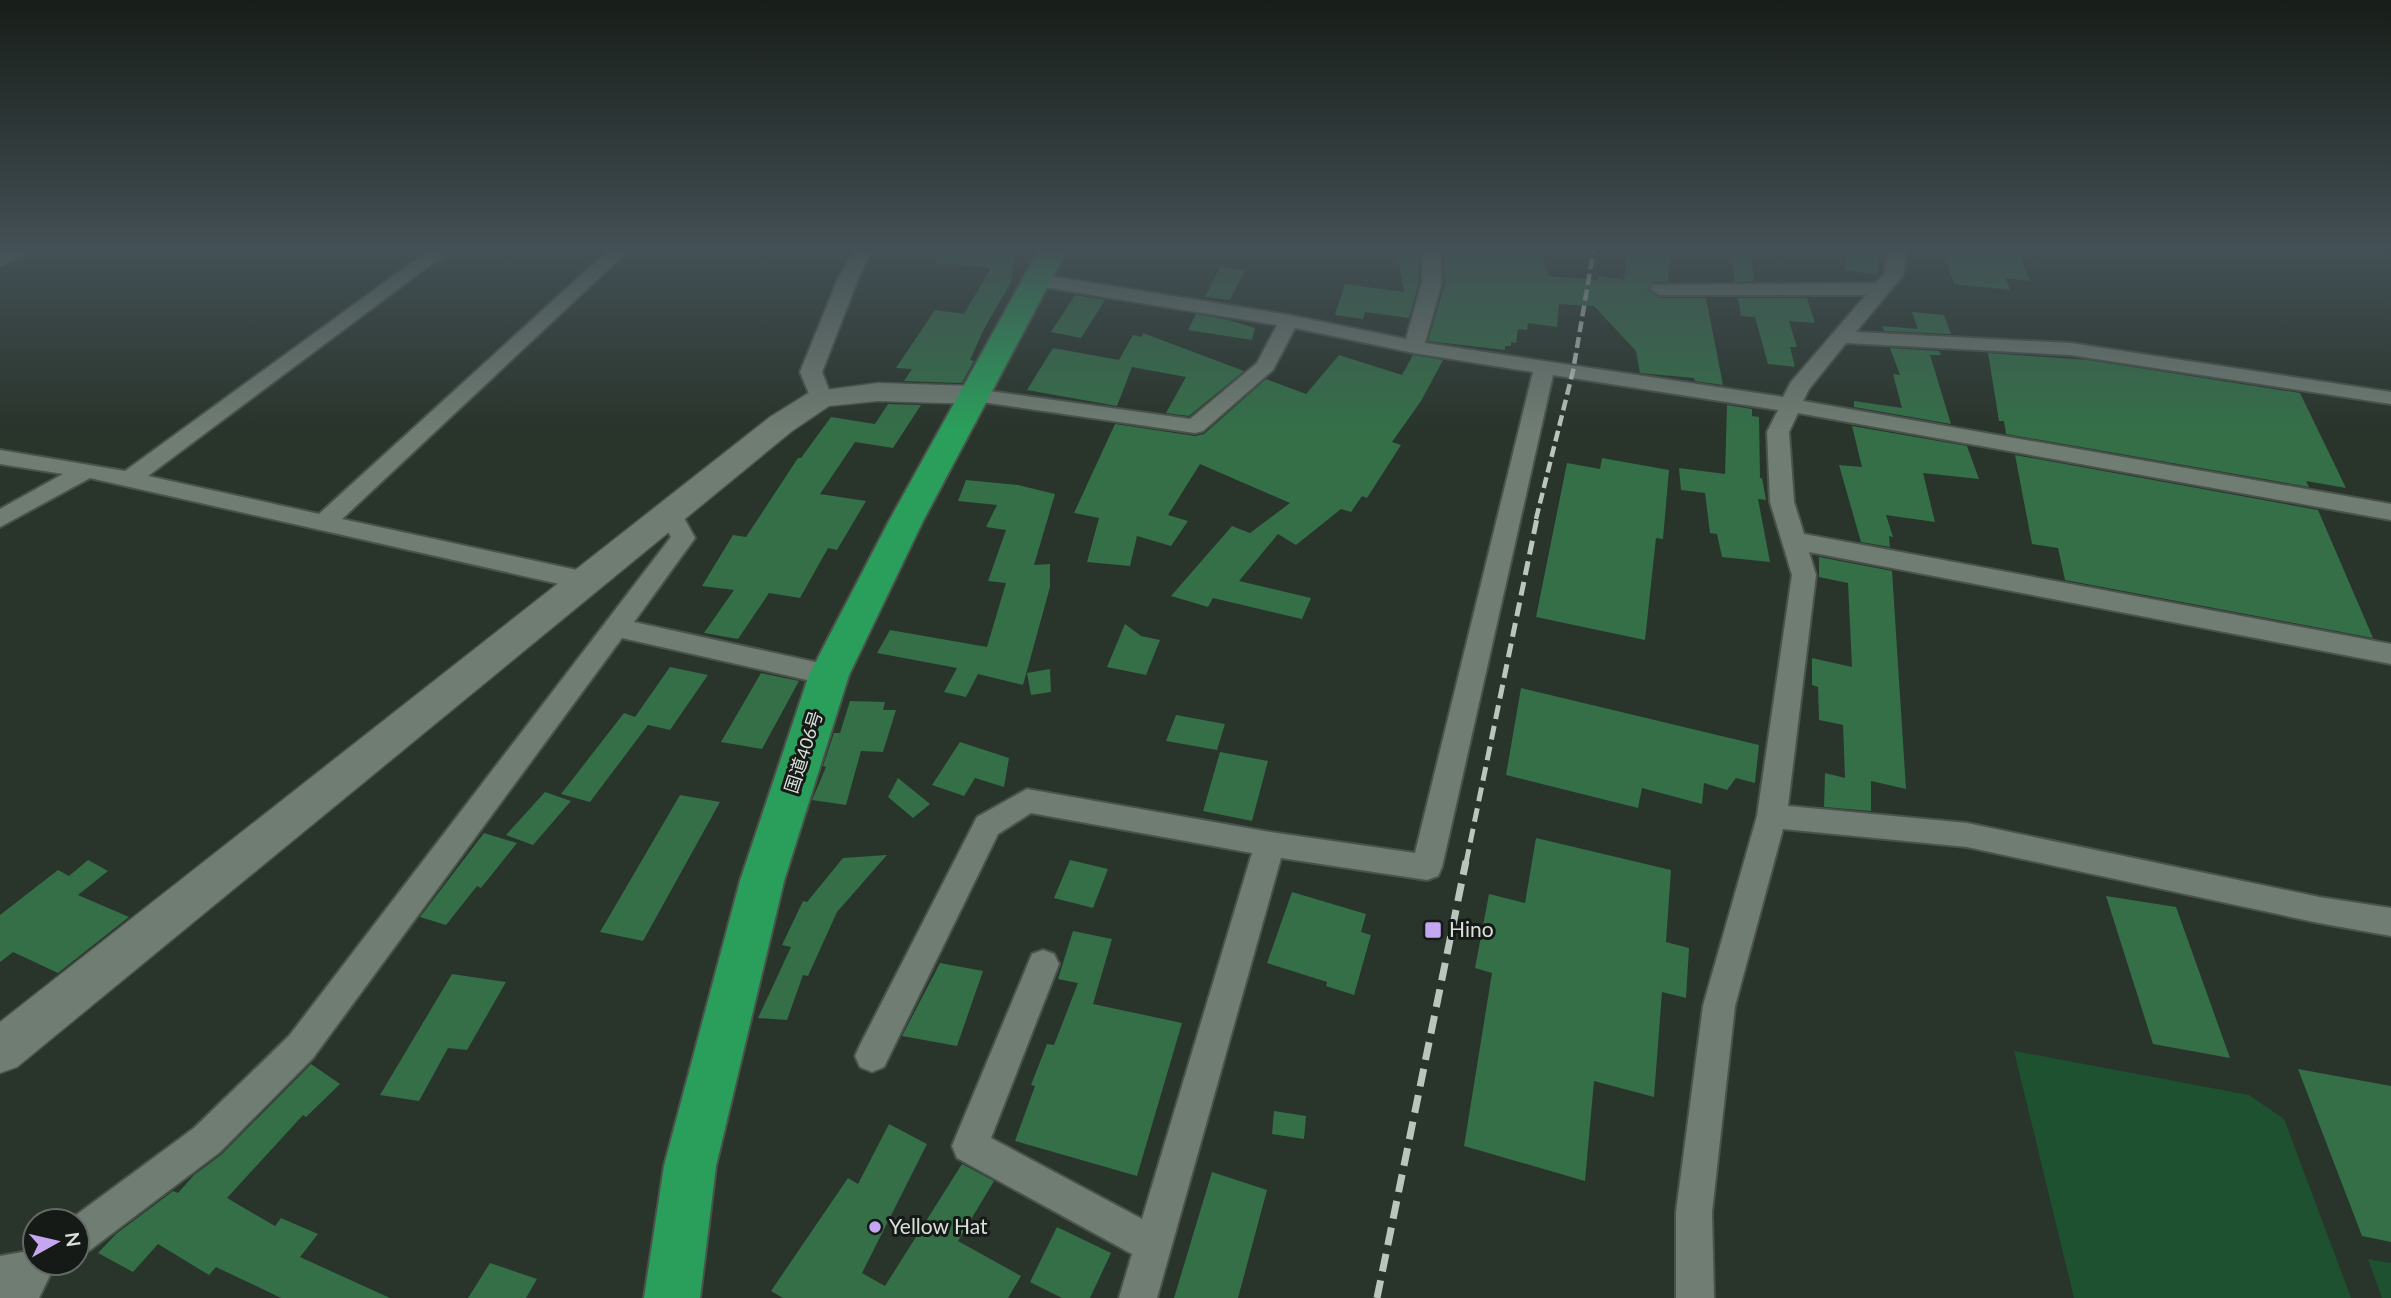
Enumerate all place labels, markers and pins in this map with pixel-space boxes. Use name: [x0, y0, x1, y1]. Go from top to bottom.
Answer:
place label: Hino: [1449, 916, 1494, 941]
marker: Hino: [1423, 920, 1443, 940]
place label: Yellow Hat: [889, 1213, 988, 1238]
marker: Yellow Hat: [867, 1219, 883, 1235]

